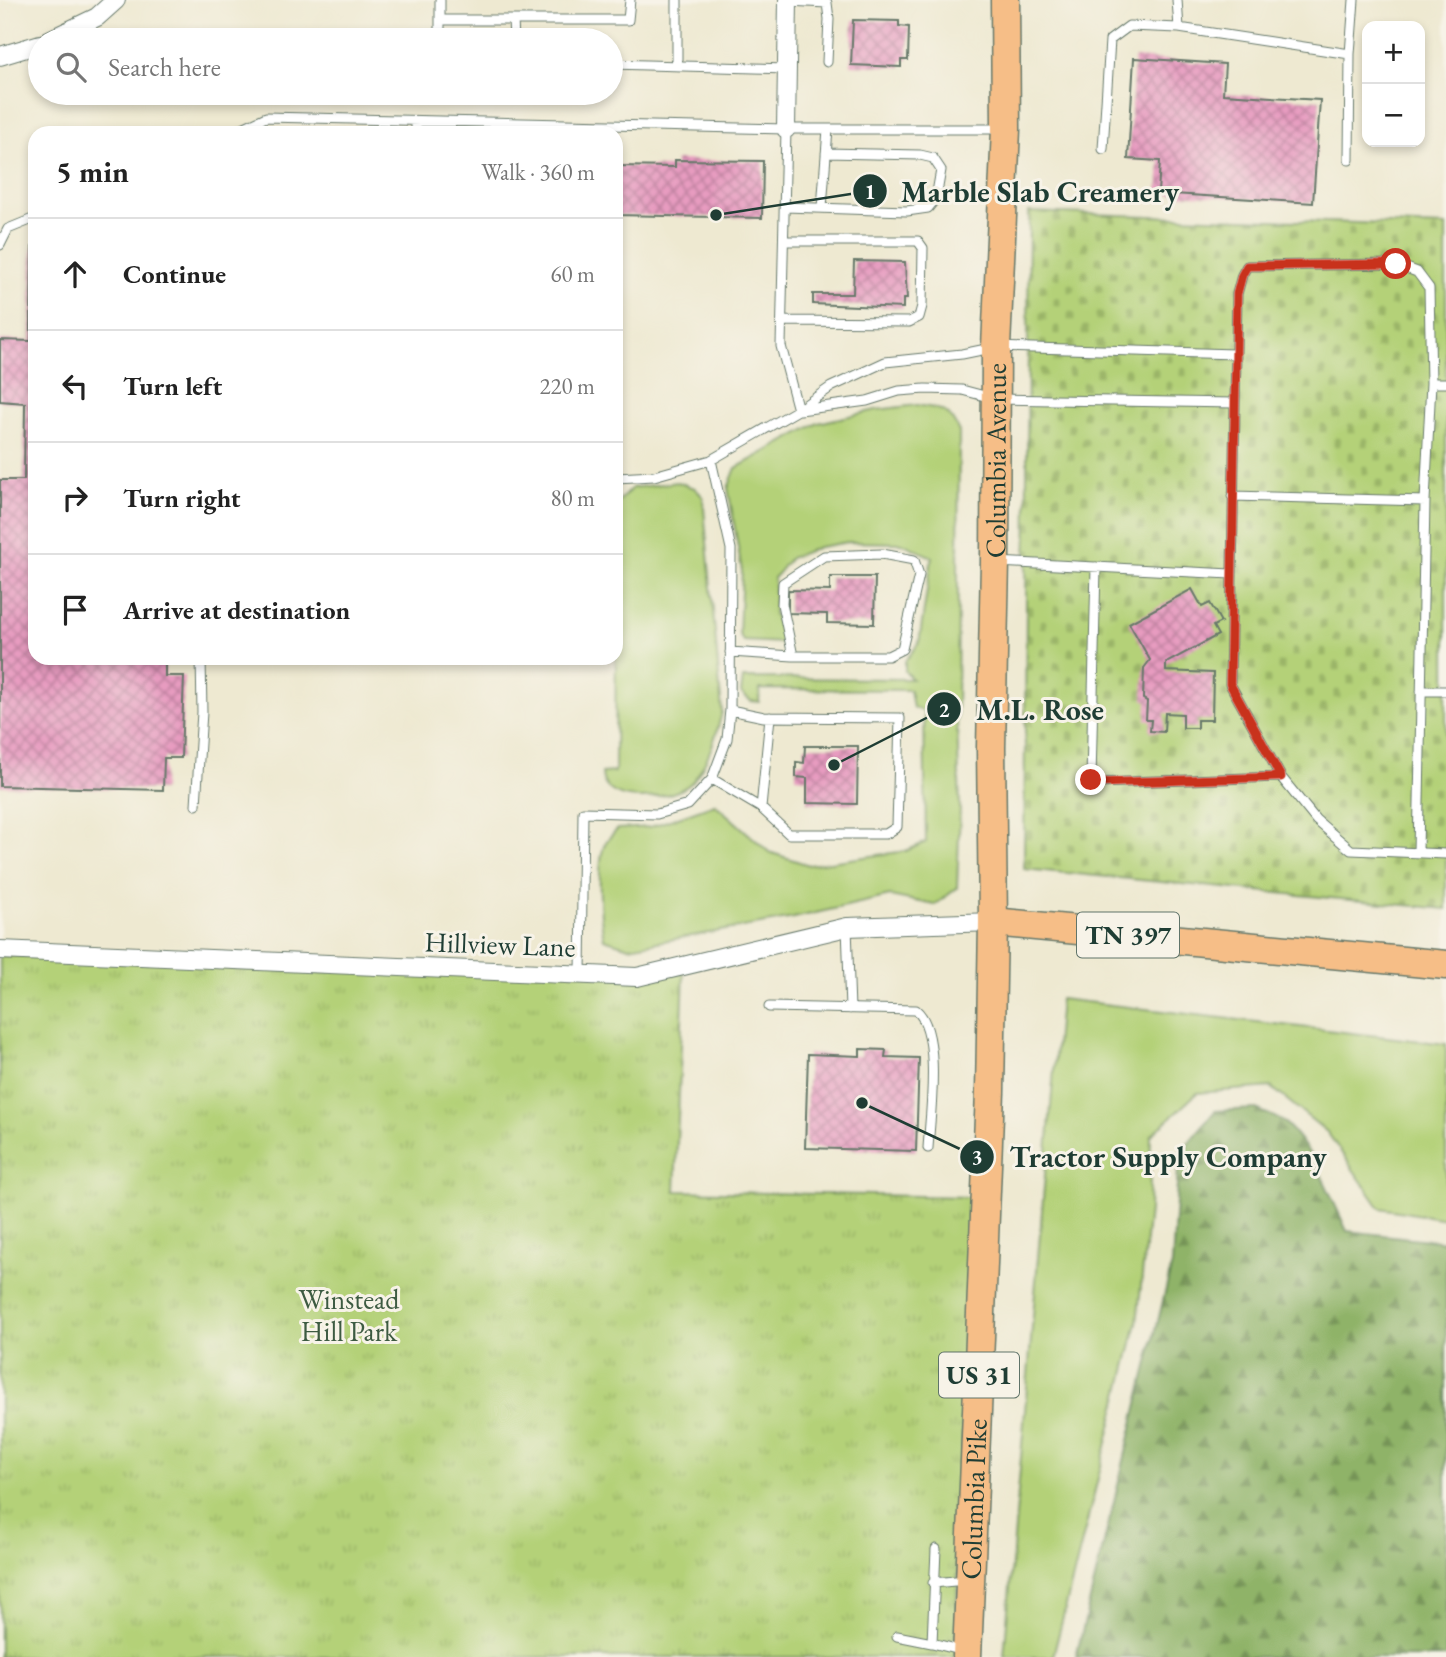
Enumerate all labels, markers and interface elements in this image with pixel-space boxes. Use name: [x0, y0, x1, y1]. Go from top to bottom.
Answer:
map controls: [1362, 21, 1425, 147]
button: +: [1362, 21, 1425, 84]
search box: [28, 28, 623, 105]
icon: search: [52, 48, 90, 86]
text: Search here: [108, 50, 221, 84]
button: −: [1362, 84, 1425, 147]
text: 5 min: [56, 152, 129, 191]
text: Walk · 360 m: [481, 157, 595, 187]
callout: Marble Slab Creamery: [852, 166, 1193, 217]
text: Marble Slab Creamery: [901, 172, 1180, 211]
text: 1: [864, 178, 876, 205]
route start: [1380, 248, 1411, 279]
icon: ahead: [56, 255, 94, 293]
text: Continue: [123, 257, 226, 291]
text: 60 m: [550, 259, 595, 289]
street label: Columbia Avenue: [977, 363, 1014, 558]
icon: left: [56, 367, 94, 405]
text: Turn left: [123, 369, 222, 403]
text: 220 m: [539, 371, 595, 401]
icon: right: [56, 479, 94, 517]
text: Turn right: [123, 481, 241, 515]
text: 80 m: [550, 483, 595, 513]
icon: arrive: [56, 591, 94, 629]
text: Arrive at destination: [123, 593, 350, 627]
callout: M.L. Rose: [927, 684, 1118, 735]
text: M.L. Rose: [976, 690, 1104, 729]
text: 2: [938, 696, 950, 723]
route end: [1075, 764, 1106, 795]
road number: TN 397: [1077, 912, 1179, 958]
street label: Hillview Lane: [424, 923, 576, 965]
callout: Tractor Supply Company: [960, 1131, 1340, 1182]
text: Tractor Supply Company: [1009, 1137, 1327, 1176]
text: 3: [971, 1143, 983, 1170]
park label: Winstead Hill Park: [299, 1281, 400, 1349]
road number: US 31: [939, 1352, 1019, 1398]
street label: Columbia Pike: [952, 1418, 995, 1580]

